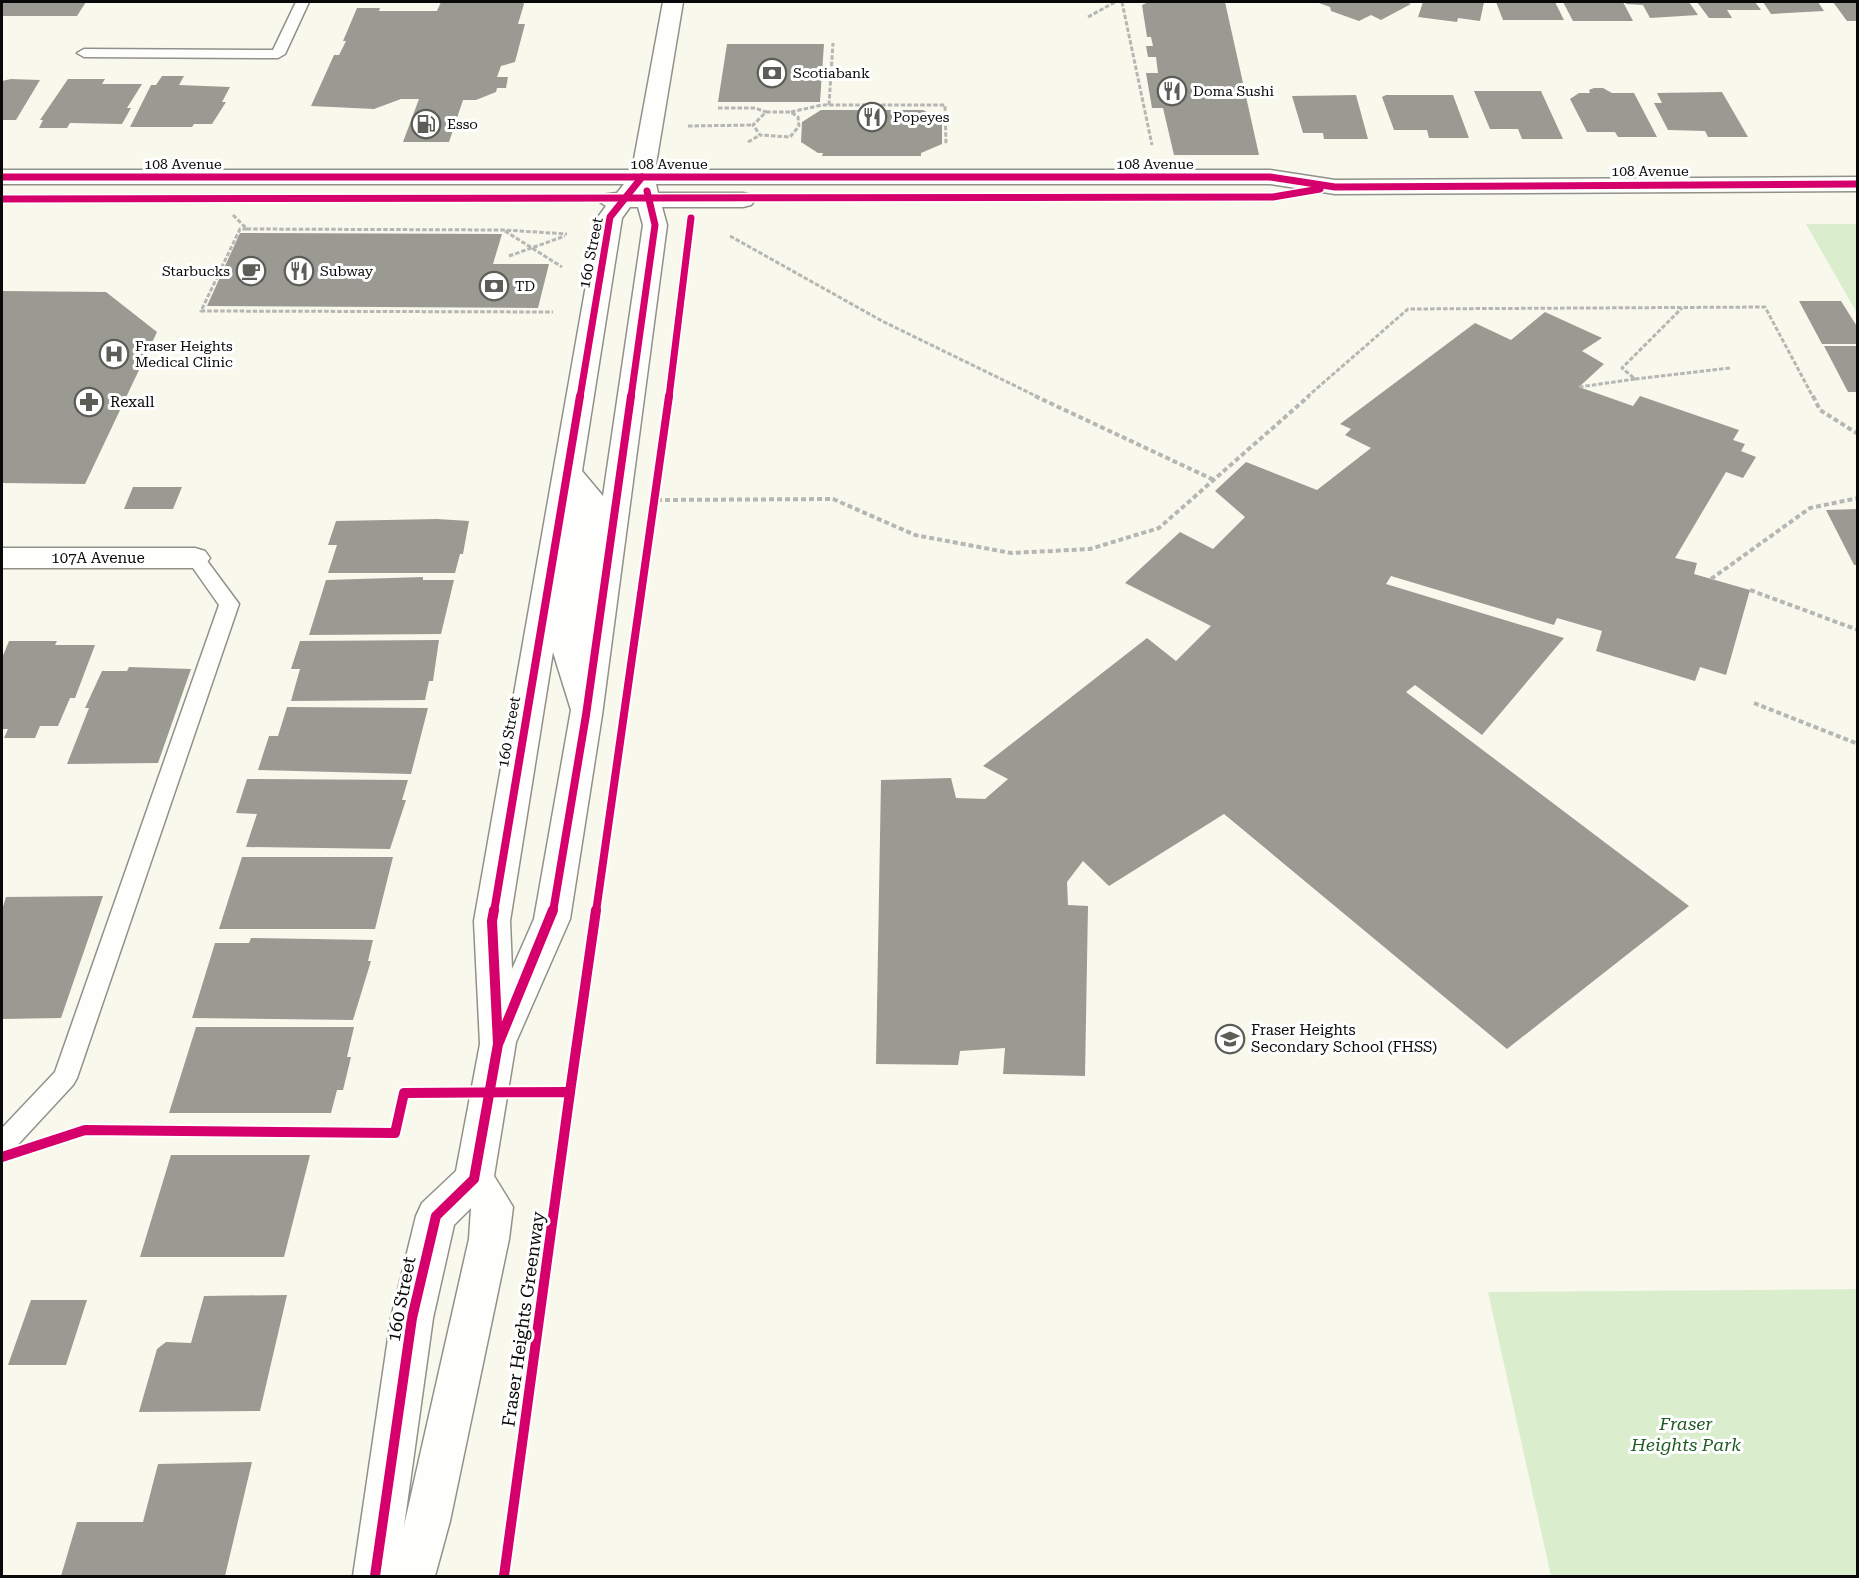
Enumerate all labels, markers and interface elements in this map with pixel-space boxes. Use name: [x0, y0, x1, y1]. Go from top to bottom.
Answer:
bank icon: Scotiabank: [756, 57, 788, 89]
place label: Scotiabank: [793, 65, 870, 81]
restaurant icon: Doma Sushi: [1156, 75, 1188, 107]
place label: Doma Sushi: [1193, 83, 1275, 99]
restaurant icon: Popeyes: [856, 101, 888, 133]
fuel station icon: Esso: [410, 108, 442, 140]
place label: Popeyes: [893, 109, 950, 125]
place label: Esso: [447, 116, 478, 132]
street label: 108 Avenue: [144, 156, 222, 172]
street label: 108 Avenue: [630, 156, 708, 172]
street label: 108 Avenue: [1116, 156, 1194, 172]
street label: 108 Avenue: [1611, 163, 1689, 179]
street label: 160 Street: [575, 216, 607, 290]
cafe icon: Starbucks: [235, 255, 267, 287]
restaurant icon: Subway: [283, 255, 315, 287]
place label: Starbucks: [162, 263, 230, 279]
place label: Subway: [320, 263, 374, 279]
bank icon: TD: [478, 270, 510, 302]
place label: TD: [515, 278, 535, 294]
hospital icon: Fraser Heights Medical Clinic: [98, 338, 130, 370]
place label: Fraser Heights Medical Clinic: [135, 338, 233, 370]
pharmacy icon: Rexall: [73, 386, 105, 418]
place label: Rexall: [110, 393, 155, 411]
street label: 107A Avenue: [51, 549, 145, 567]
street label: 160 Street: [494, 695, 524, 769]
place label: Fraser Heights Secondary School (FHSS): [1251, 1021, 1437, 1056]
school or university icon: Fraser Heights Secondary School (FHSS): [1214, 1023, 1246, 1055]
street label: Fraser Heights Greenway: [497, 1210, 549, 1428]
street label: 160 Street: [382, 1254, 420, 1343]
park label: Fraser Heights Park: [1630, 1413, 1741, 1455]

